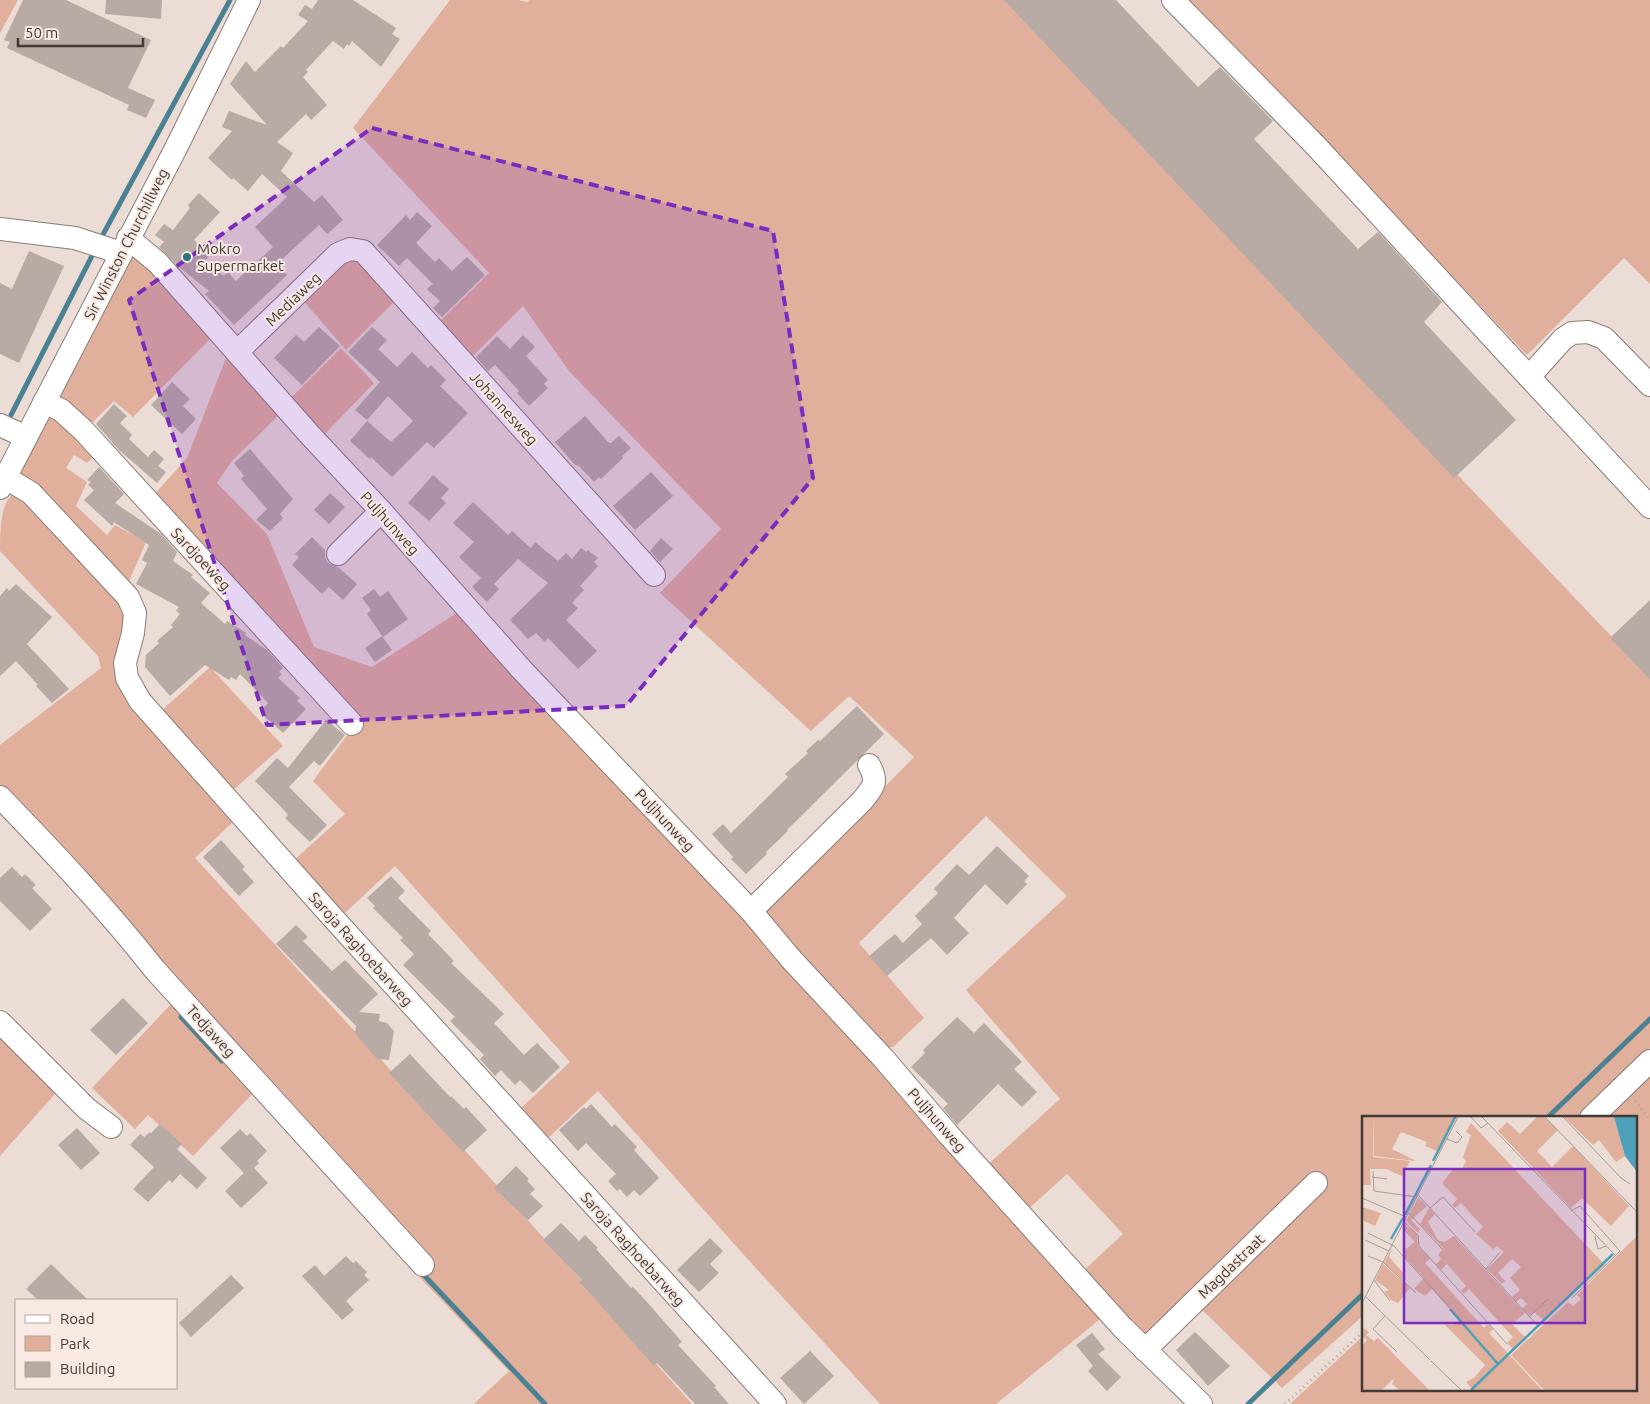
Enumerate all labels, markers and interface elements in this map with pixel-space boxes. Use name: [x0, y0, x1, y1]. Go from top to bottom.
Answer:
scale bar: [18, 15, 142, 47]
text: 50 m: [25, 24, 58, 41]
street label: Sir Winston Churchillweg: [80, 165, 172, 323]
place label: Mokro Supermarket: [197, 240, 284, 274]
marker: Mokro Supermarket: [181, 251, 193, 263]
street label: Mediaweg: [262, 269, 324, 329]
street label: Johannesweg: [467, 368, 541, 448]
street label: Puljhunweg: [357, 488, 423, 558]
street label: Sardjoeweg: [168, 524, 234, 594]
street label: Puljhunweg: [632, 785, 698, 855]
street label: Saroja Raghoebarweg: [305, 889, 417, 1009]
street label: Tedjaweg: [183, 1001, 239, 1061]
street label: Puljhunweg: [905, 1084, 969, 1156]
inset map: [1362, 1116, 1638, 1392]
street label: Saroja Raghoebarweg: [577, 1189, 689, 1309]
street label: Magdastraat: [1194, 1230, 1268, 1302]
legend: [15, 1299, 178, 1389]
text: Road: [60, 1310, 95, 1327]
text: Park: [60, 1335, 90, 1352]
text: Building: [60, 1360, 115, 1377]

